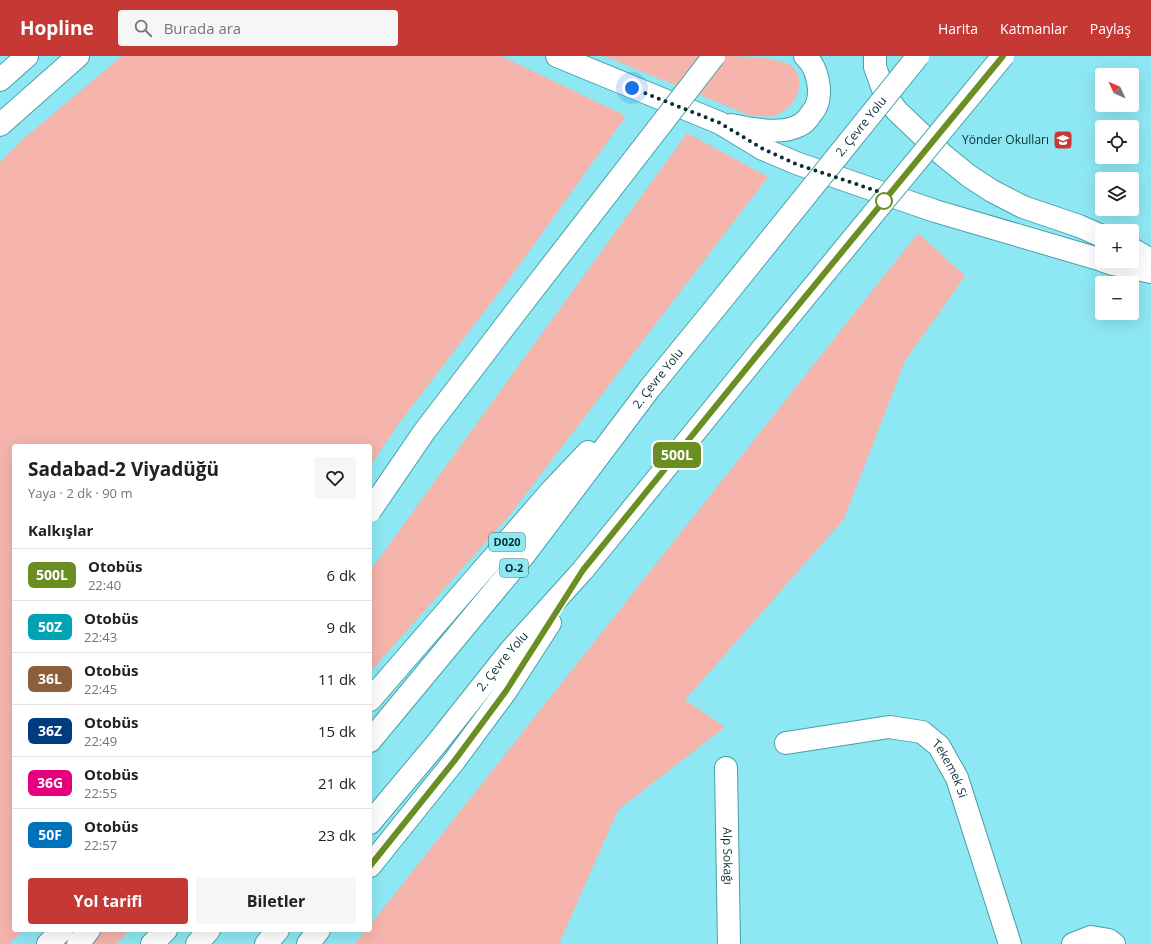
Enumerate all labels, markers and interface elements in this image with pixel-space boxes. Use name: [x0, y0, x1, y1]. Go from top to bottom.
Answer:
search box: [118, 10, 398, 46]
text: Hopline: [20, 15, 94, 41]
icon: search: [132, 17, 154, 39]
text: Burada ara: [164, 18, 241, 38]
text: Harita: [938, 19, 978, 38]
text: Katmanlar: [1000, 19, 1068, 38]
text: Paylaş: [1090, 19, 1131, 38]
north arrow: [1095, 68, 1139, 112]
map controls: [1095, 68, 1139, 320]
your location: [622, 78, 642, 98]
street label: 2. Çevre Yolu: [831, 93, 890, 160]
button: locate: [1095, 120, 1139, 164]
school or university icon: Yönder Okulları: [1052, 129, 1074, 151]
place label: Yönder Okulları: [962, 131, 1049, 148]
button: layers: [1095, 172, 1139, 216]
unlabelled marker: [875, 192, 893, 210]
button: +: [1095, 224, 1139, 268]
button: −: [1095, 276, 1139, 320]
street label: 2. Çevre Yolu: [628, 345, 687, 412]
line badge: 500L: [649, 442, 705, 468]
text: 500L: [661, 445, 693, 464]
text: Sadabad-2 Viyadüğü: [28, 456, 219, 482]
button: heart: [314, 457, 356, 499]
text: Yaya · 2 dk · 90 m: [28, 484, 132, 502]
text: Kalkışlar: [28, 520, 93, 540]
road number: D020: [489, 533, 525, 551]
text: Otobüs: [88, 556, 142, 576]
road number: O-2: [500, 559, 528, 577]
text: 500L: [36, 565, 68, 584]
text: 6 dk: [326, 565, 356, 585]
text: 22:40: [88, 576, 121, 594]
text: Otobüs: [84, 608, 139, 628]
text: 50Z: [38, 617, 62, 636]
text: 9 dk: [326, 617, 356, 637]
text: 22:43: [84, 628, 117, 646]
street label: 2. Çevre Yolu: [472, 628, 532, 694]
text: Otobüs: [84, 660, 139, 680]
text: 36L: [38, 669, 62, 688]
text: 11 dk: [318, 669, 356, 689]
text: 22:45: [84, 680, 117, 698]
text: Otobüs: [84, 712, 139, 732]
text: 36Z: [38, 721, 62, 740]
text: 15 dk: [318, 721, 356, 741]
text: 22:49: [84, 732, 117, 750]
street label: Tekemek Si: [929, 735, 972, 800]
text: Otobüs: [84, 764, 139, 784]
text: 36G: [37, 773, 63, 792]
text: 21 dk: [318, 773, 356, 793]
text: 22:55: [84, 784, 117, 802]
text: Otobüs: [84, 816, 139, 836]
text: 50F: [38, 825, 62, 844]
text: 23 dk: [318, 825, 356, 845]
street label: Alp Sokağı: [719, 827, 737, 885]
text: 22:57: [84, 836, 117, 854]
button: Yol tarifi: [28, 878, 188, 924]
button: Biletler: [196, 878, 356, 924]

